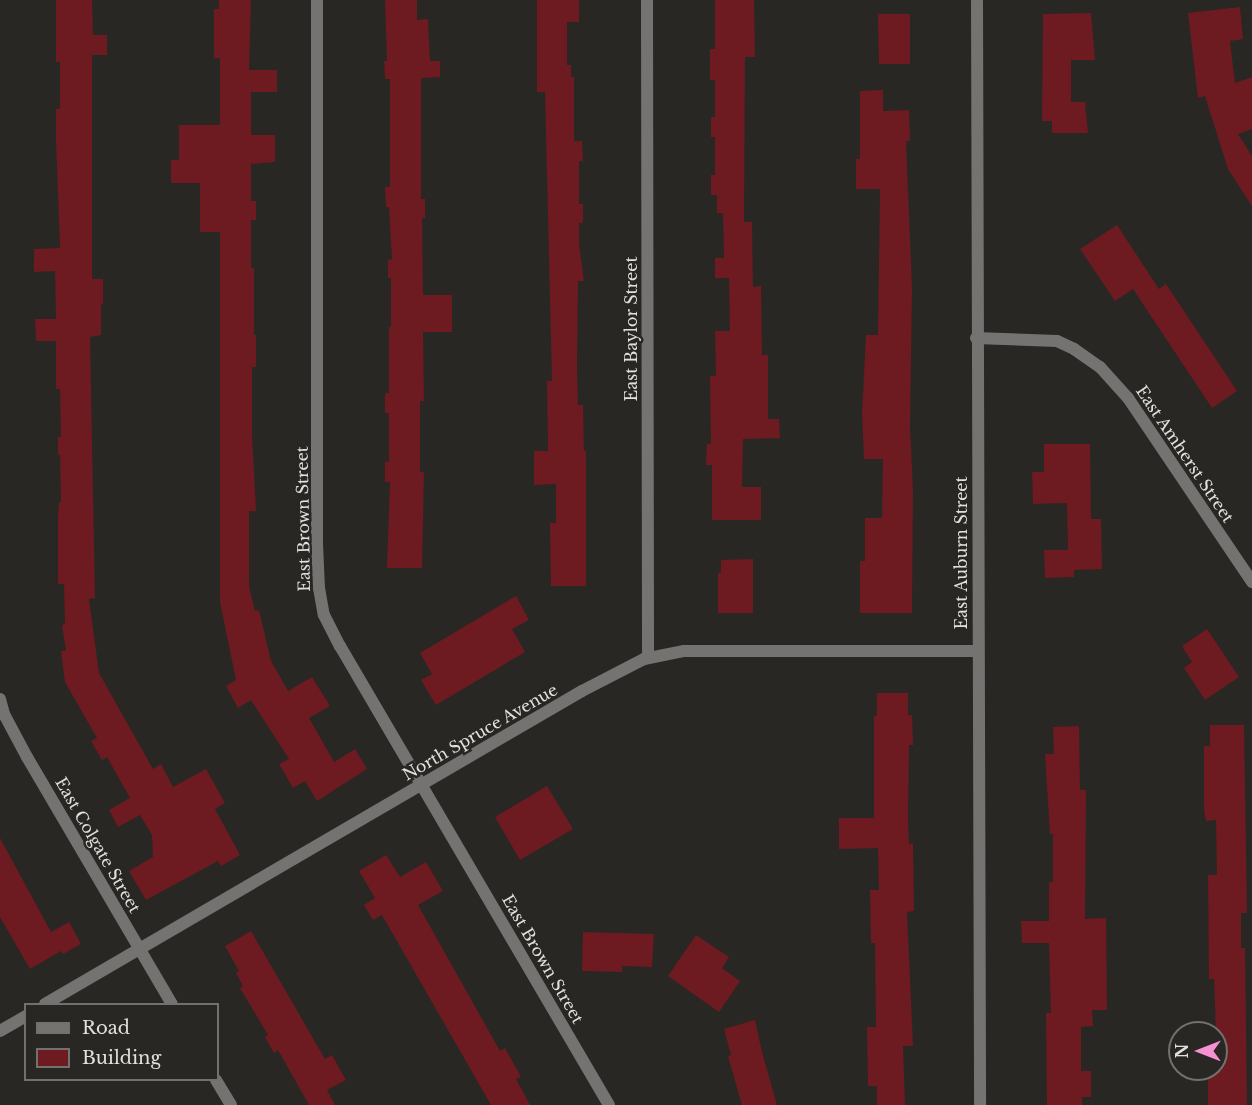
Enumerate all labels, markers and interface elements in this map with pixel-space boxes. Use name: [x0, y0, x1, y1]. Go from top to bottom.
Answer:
street label: East Baylor Street: [621, 256, 641, 402]
street label: East Amherst Street: [1132, 382, 1238, 526]
street label: East Brown Street: [292, 446, 314, 592]
street label: East Auburn Street: [951, 476, 971, 630]
street label: North Spruce Avenue: [399, 680, 561, 784]
street label: East Colgate Street: [51, 774, 145, 916]
street label: East Brown Street: [498, 891, 588, 1027]
legend: [24, 1003, 219, 1081]
text: Road: [82, 1017, 130, 1039]
north arrow: [1168, 1021, 1228, 1081]
text: N: [1172, 1043, 1192, 1059]
text: Building: [82, 1047, 161, 1069]

